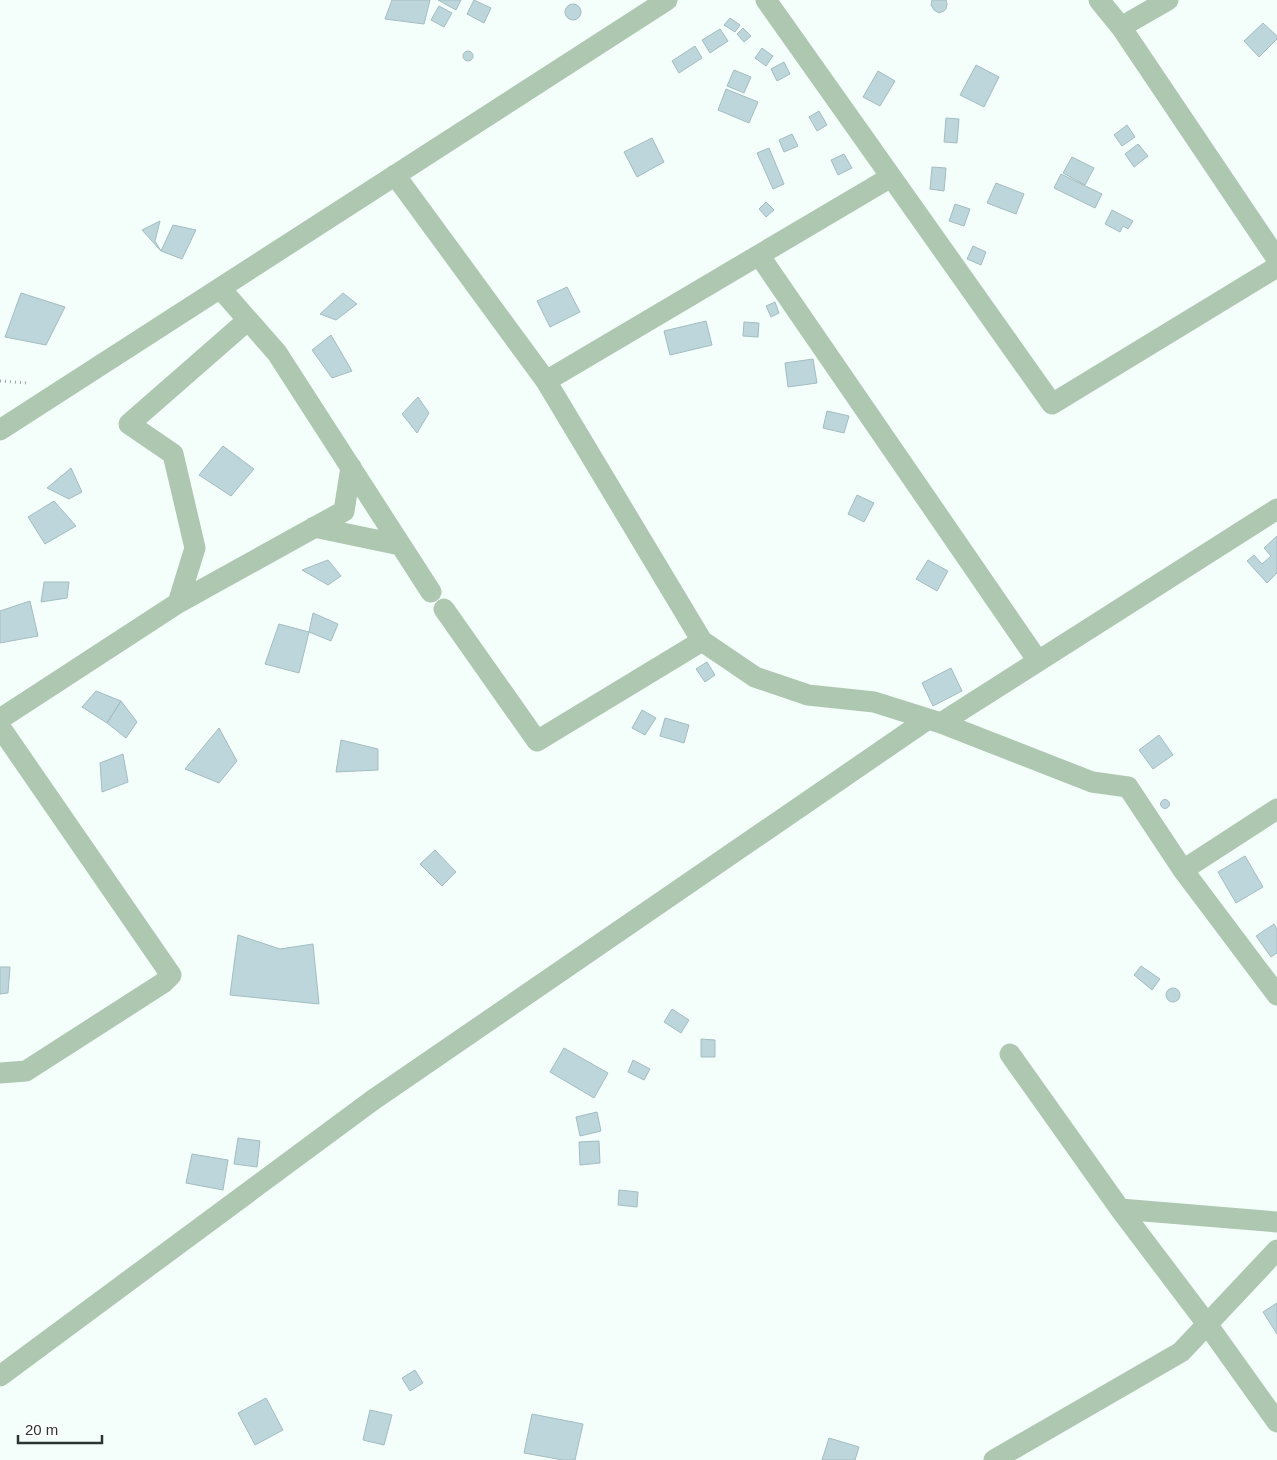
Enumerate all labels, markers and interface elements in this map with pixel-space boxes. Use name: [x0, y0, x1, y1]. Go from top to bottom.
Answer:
scale bar: [18, 1412, 101, 1444]
text: 20 m: [25, 1421, 58, 1438]

